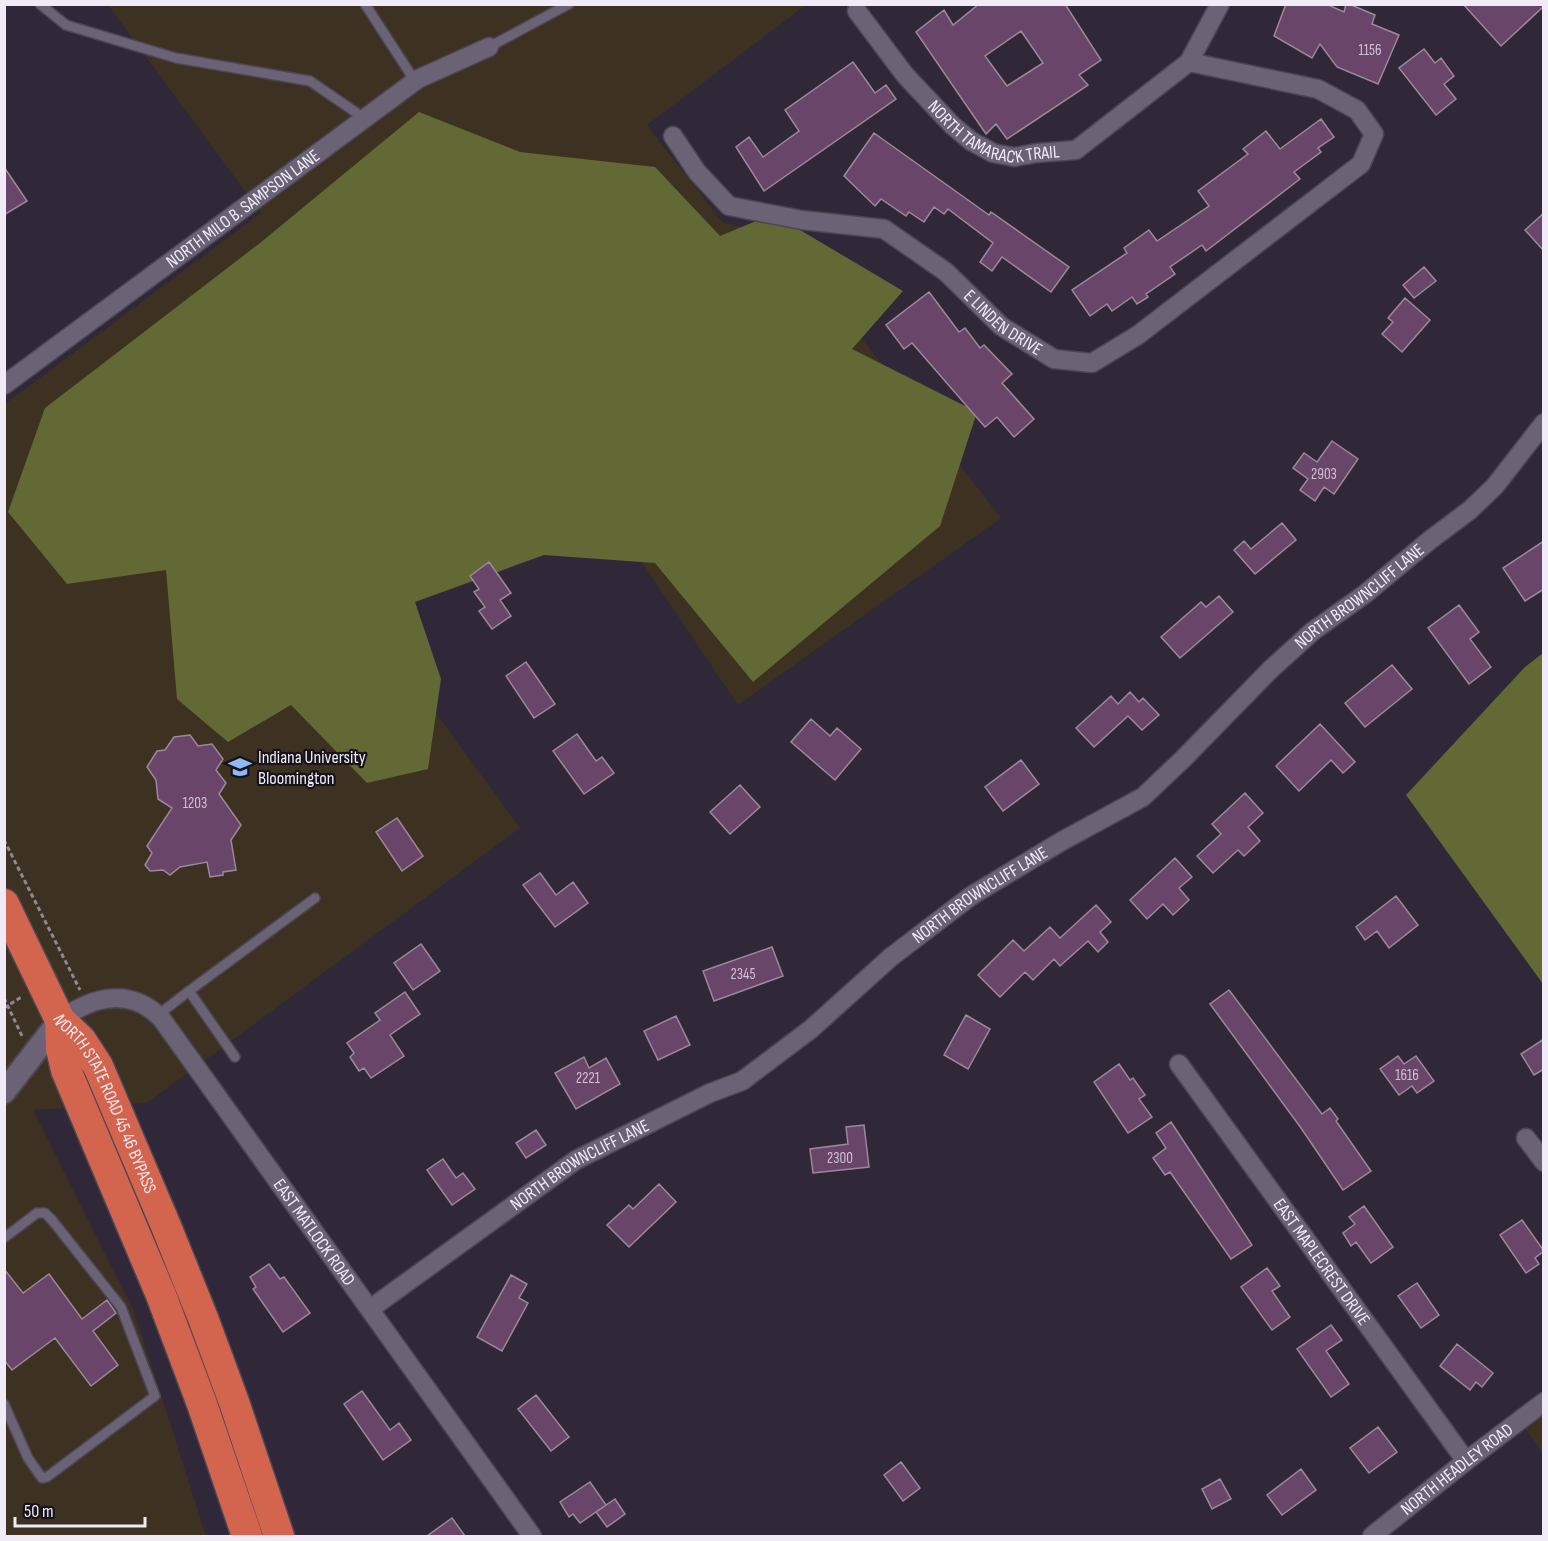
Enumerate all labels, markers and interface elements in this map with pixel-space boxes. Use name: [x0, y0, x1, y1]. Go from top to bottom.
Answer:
house number: 1156: [1358, 41, 1382, 60]
street label: NORTH TAMARACK TRAIL: [924, 96, 1060, 168]
street label: NORTH MILO B. SAMPSON LANE: [162, 145, 324, 272]
street label: E LINDEN DRIVE: [960, 285, 1046, 360]
house number: 2903: [1311, 465, 1337, 484]
street label: NORTH BROWNCLIFF LANE: [1290, 539, 1428, 653]
place label: Indiana University Bloomington: [258, 747, 366, 789]
school or university icon: Indiana University Bloomington: [227, 754, 253, 780]
house number: 1203: [183, 794, 207, 813]
street label: NORTH BROWNCLIFF LANE: [908, 842, 1051, 948]
house number: 2345: [731, 965, 755, 984]
street label: NORTH STATE ROAD 45 46 BYPASS: [48, 1011, 161, 1197]
house number: 1616: [1395, 1066, 1419, 1085]
house number: 2221: [576, 1069, 601, 1088]
street label: NORTH BROWNCLIFF LANE: [506, 1115, 652, 1215]
house number: 2300: [827, 1149, 853, 1168]
street label: EAST MATLOCK ROAD: [269, 1175, 360, 1290]
street label: EAST MAPLECREST DRIVE: [1269, 1194, 1375, 1329]
street label: NORTH HEADLEY ROAD: [1396, 1419, 1517, 1519]
scale bar: [15, 1490, 146, 1528]
text: 50 m: [24, 1501, 54, 1522]

